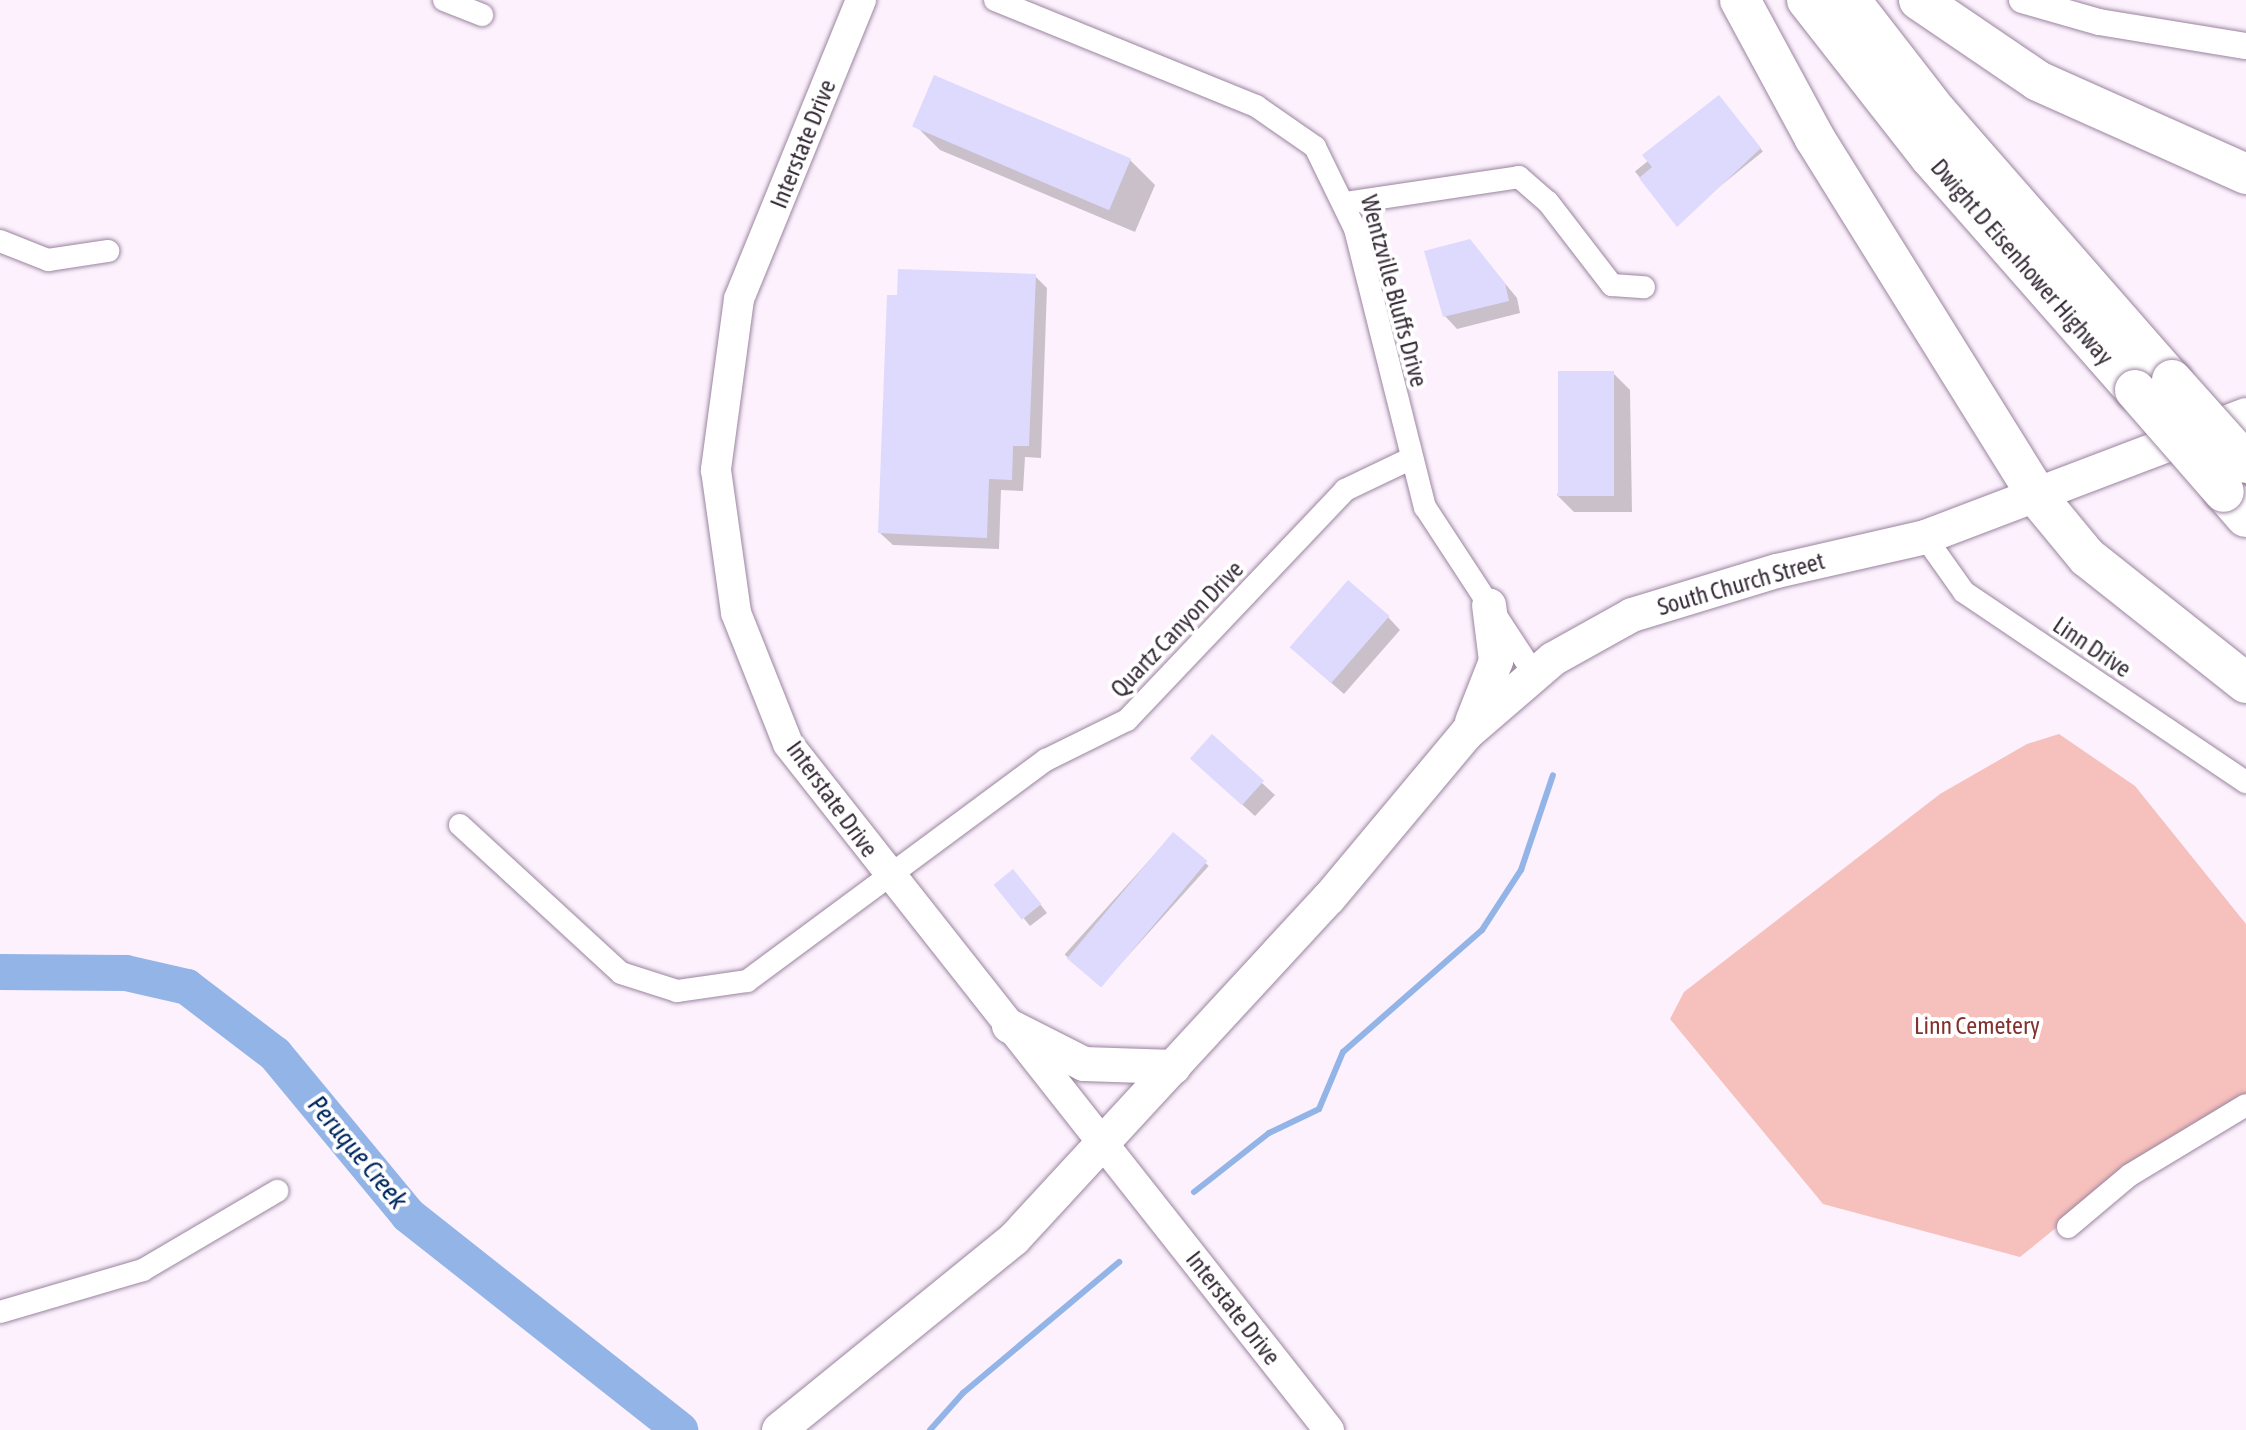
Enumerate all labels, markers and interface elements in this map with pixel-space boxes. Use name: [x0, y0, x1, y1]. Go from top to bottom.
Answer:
street label: Interstate Drive: [764, 75, 842, 213]
street label: Dwight D Eisenhower Highway: [1925, 153, 2119, 371]
street label: Wentzville Bluffs Drive: [1355, 192, 1433, 390]
street label: South Church Street: [1654, 546, 1828, 622]
street label: Quartz Canyon Drive: [1105, 555, 1249, 703]
street label: Linn Drive: [2047, 610, 2137, 684]
street label: Interstate Drive: [780, 735, 884, 863]
park label: Linn Cemetery: [1914, 1012, 2040, 1040]
water label: Peruque Creek: [301, 1090, 413, 1216]
street label: Interstate Drive: [1180, 1245, 1286, 1371]

